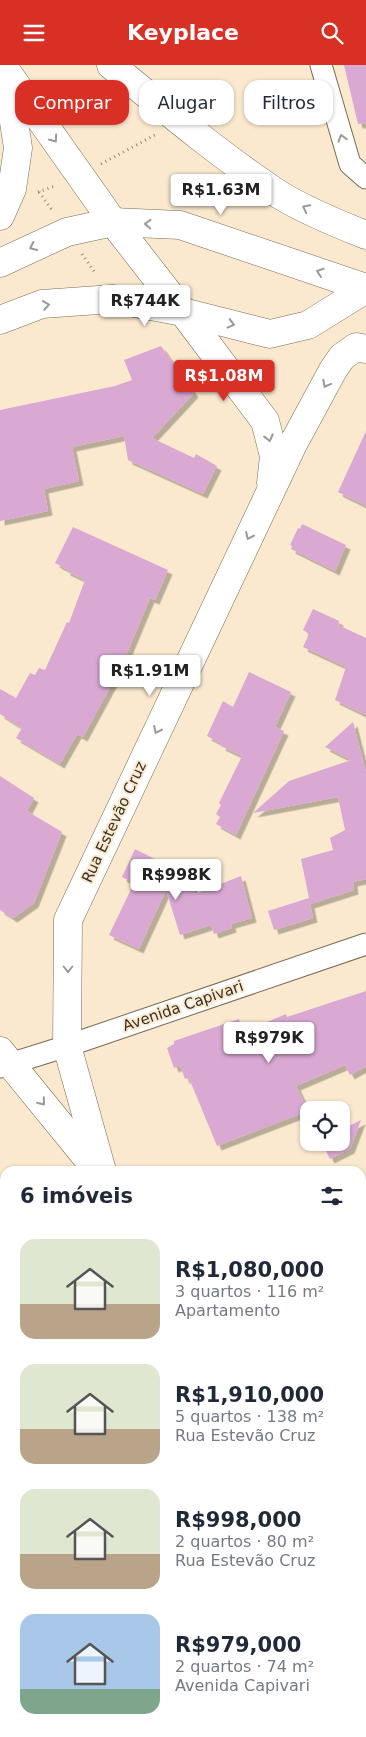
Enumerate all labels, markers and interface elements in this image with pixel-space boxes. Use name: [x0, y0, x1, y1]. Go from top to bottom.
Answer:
icon: menu: [20, 19, 48, 47]
icon: search: [318, 19, 346, 47]
text: Keyplace: [127, 20, 239, 45]
chip: Comprar: [15, 80, 129, 125]
chip: Alugar: [139, 80, 234, 125]
chip: Filtros: [244, 80, 333, 125]
one-way arrow: [48, 134, 57, 143]
one-way arrow: [338, 134, 348, 142]
pin: R$1.63M: [175, 173, 267, 216]
text: R$1.63M: [182, 180, 260, 199]
one-way arrow: [302, 204, 311, 214]
one-way arrow: [143, 218, 151, 229]
one-way arrow: [29, 241, 38, 252]
one-way arrow: [316, 268, 325, 278]
pin: R$744K: [104, 285, 186, 327]
text: R$744K: [110, 291, 180, 310]
one-way arrow: [42, 300, 50, 310]
one-way arrow: [226, 318, 235, 329]
pin: R$1.08M: [178, 359, 270, 402]
text: R$1.08M: [185, 366, 263, 385]
one-way arrow: [322, 379, 332, 388]
one-way arrow: [263, 434, 274, 443]
one-way arrow: [245, 531, 256, 540]
pin: R$1.91M: [104, 655, 196, 697]
text: R$1.91M: [111, 661, 189, 680]
one-way arrow: [154, 725, 164, 734]
street label: Rua Estevão Cruz: [78, 758, 150, 885]
pin: R$998K: [135, 859, 217, 901]
text: R$998K: [141, 865, 211, 884]
one-way arrow: [63, 966, 73, 973]
street label: Avenida Capivari: [120, 977, 246, 1035]
pin: R$979K: [228, 1021, 310, 1064]
text: R$979K: [234, 1028, 304, 1047]
one-way arrow: [37, 1096, 45, 1105]
map controls: [300, 1101, 350, 1151]
button: locate: [300, 1101, 350, 1151]
icon: filters: [318, 1182, 346, 1210]
text: 6 imóveis: [20, 1184, 133, 1208]
text: R$1,080,000: [175, 1258, 324, 1282]
icon: home: [60, 1259, 120, 1319]
text: 3 quartos · 116 m²: [175, 1282, 324, 1301]
text: Apartamento: [175, 1301, 280, 1320]
text: R$1,910,000: [175, 1383, 324, 1407]
icon: home: [60, 1384, 120, 1444]
text: 5 quartos · 138 m²: [175, 1407, 324, 1426]
text: Rua Estevão Cruz: [175, 1426, 315, 1445]
text: R$998,000: [175, 1508, 301, 1532]
icon: home: [60, 1509, 120, 1569]
text: 2 quartos · 80 m²: [175, 1532, 314, 1551]
text: Rua Estevão Cruz: [175, 1551, 315, 1570]
text: R$979,000: [175, 1633, 301, 1657]
icon: home: [60, 1634, 120, 1694]
text: 2 quartos · 74 m²: [175, 1657, 314, 1676]
text: Avenida Capivari: [175, 1676, 310, 1695]

